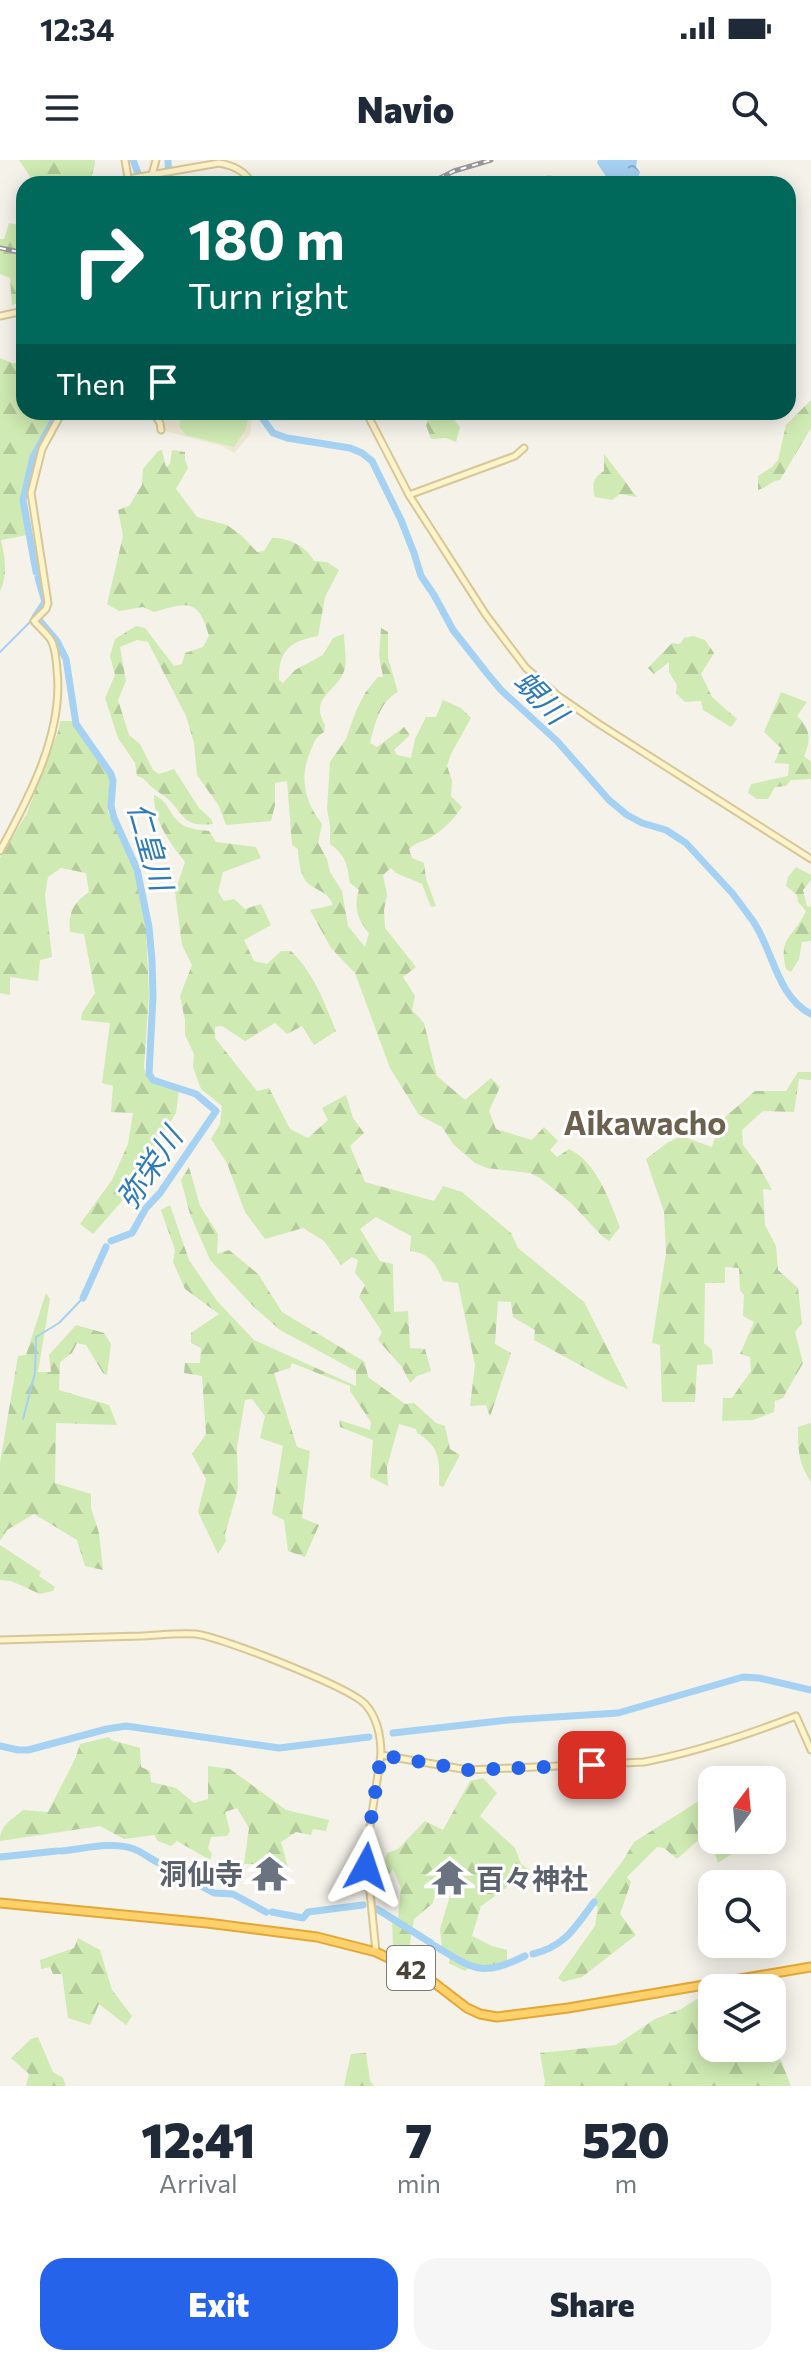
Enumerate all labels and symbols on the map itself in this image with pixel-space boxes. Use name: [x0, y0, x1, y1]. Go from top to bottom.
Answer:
water label: 蜆川: [508, 662, 578, 733]
water label: 仁皇川: [122, 798, 183, 897]
district label: Aikawacho: [564, 1102, 726, 1142]
water label: 弥栄川: [107, 1117, 190, 1215]
pin: [558, 1731, 626, 1799]
north arrow: [698, 1766, 786, 1854]
position arrow: [324, 1825, 408, 1909]
temple icon: 洞仙寺: [250, 1854, 288, 1892]
place label: 洞仙寺: [159, 1856, 243, 1890]
temple icon: 百々神社: [431, 1859, 469, 1897]
place label: 百々神社: [476, 1861, 588, 1895]
road number: 42: [387, 1946, 435, 1990]

